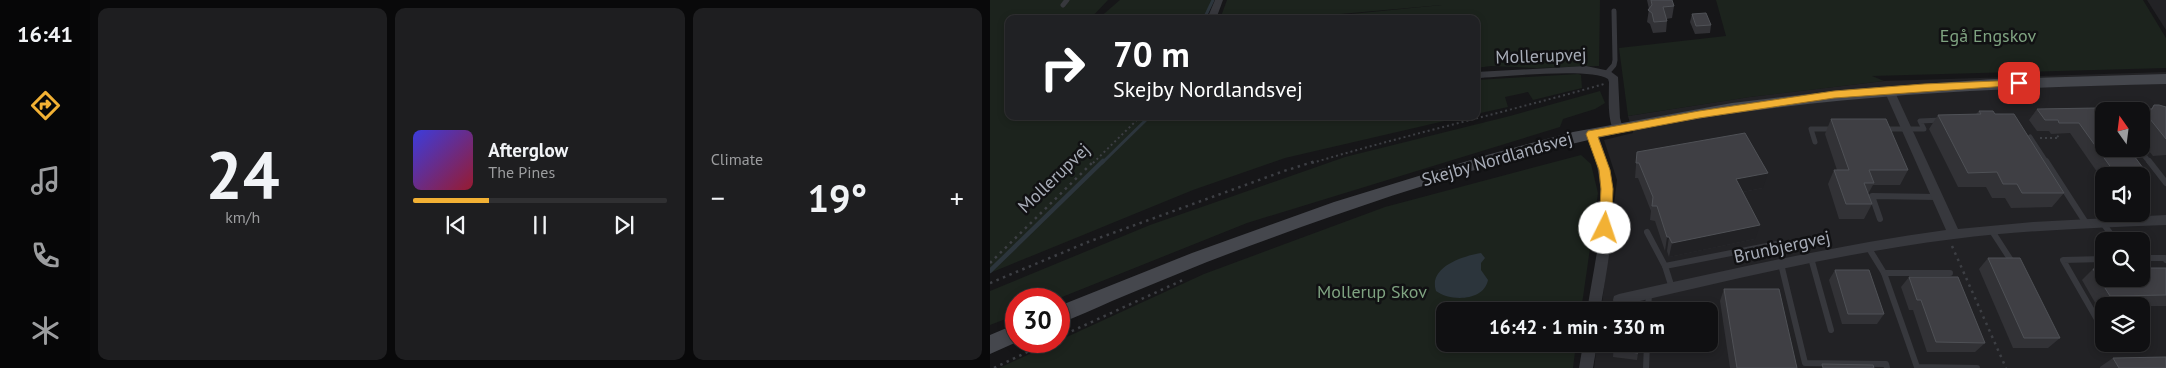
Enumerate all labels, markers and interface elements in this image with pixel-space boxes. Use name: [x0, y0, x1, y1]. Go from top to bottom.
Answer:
text: 16:41: [17, 20, 73, 48]
park label: Egå Engskov: [1940, 24, 2036, 47]
text: 70 m: [1113, 31, 1190, 77]
icon: right: [1030, 35, 1095, 100]
street label: Mollerupvej: [1495, 42, 1587, 69]
pin: [1998, 62, 2040, 104]
icon: arrive: [2005, 69, 2033, 97]
text: Skejby Nordlandsvej: [1113, 75, 1303, 103]
icon: directions: [28, 88, 63, 123]
north arrow: [2095, 102, 2150, 158]
map controls: [2095, 102, 2150, 352]
street label: Skejby Nordlandsvej: [1419, 126, 1575, 191]
text: 24: [206, 132, 280, 216]
text: Afterglow: [488, 138, 568, 162]
street label: Mollerupvej: [1013, 138, 1094, 218]
text: Climate: [711, 149, 763, 169]
text: The Pines: [488, 162, 555, 182]
icon: music: [28, 163, 63, 198]
button: sound: [2095, 167, 2150, 222]
text: 19°: [807, 173, 867, 222]
text: −: [711, 179, 725, 216]
text: +: [950, 179, 964, 216]
position arrow: [1578, 201, 1630, 253]
text: km/h: [225, 207, 260, 227]
icon: previous: [442, 211, 470, 239]
icon: pause: [526, 211, 554, 239]
icon: next: [610, 211, 638, 239]
street label: Brunbjergvej: [1732, 225, 1832, 268]
button: search: [2095, 232, 2150, 287]
icon: phone: [28, 238, 63, 273]
park label: Mollerup Skov: [1317, 280, 1427, 303]
speed limit sign: 30: [1005, 288, 1070, 353]
button: layers: [2095, 297, 2150, 352]
icon: climate: [28, 313, 63, 348]
text: 16:42 · 1 min · 330 m: [1489, 315, 1665, 339]

